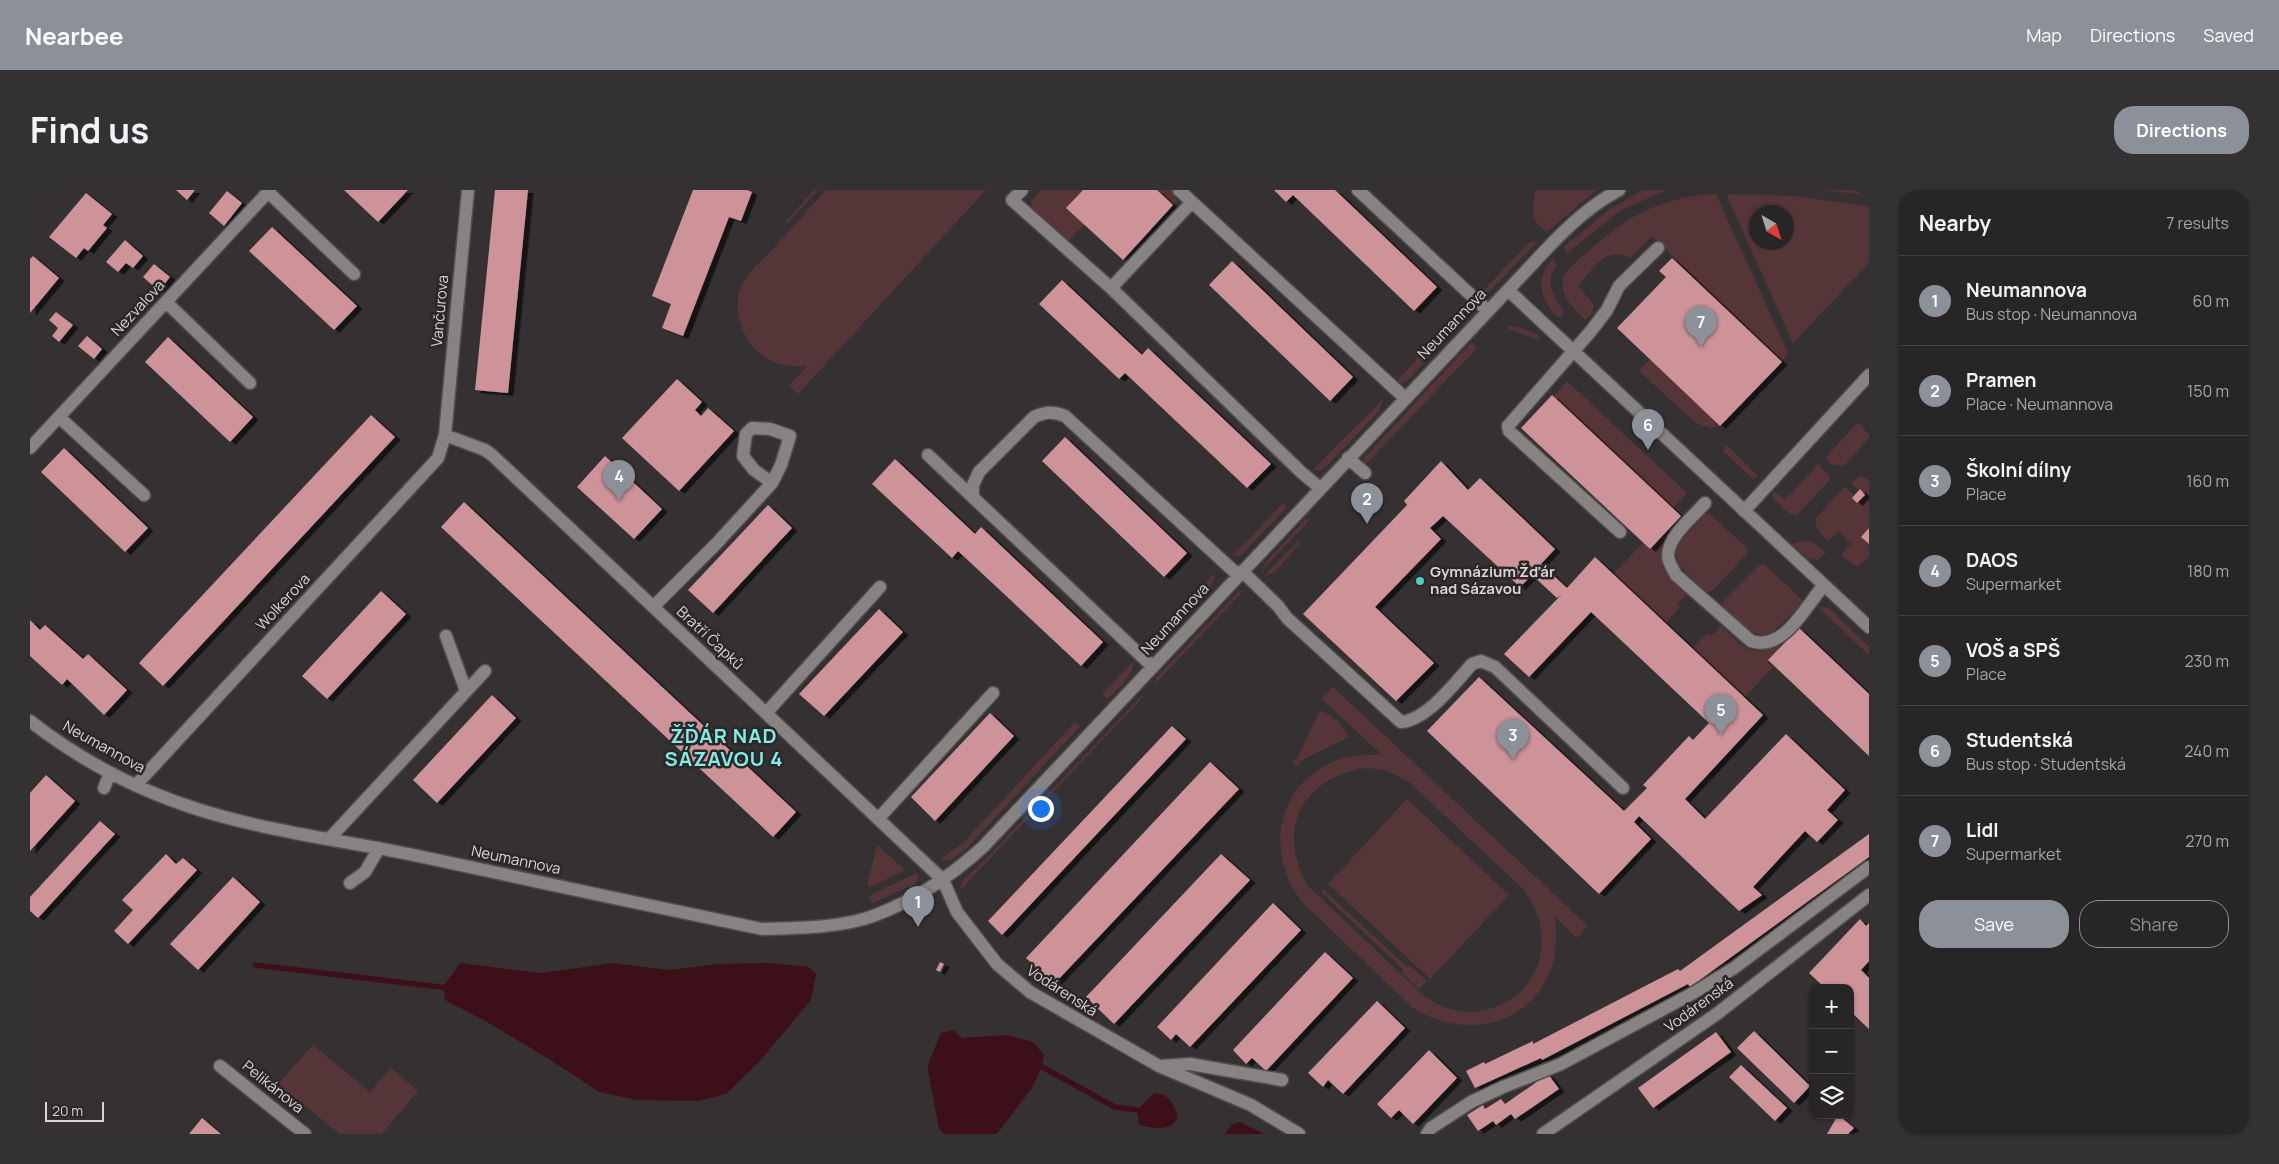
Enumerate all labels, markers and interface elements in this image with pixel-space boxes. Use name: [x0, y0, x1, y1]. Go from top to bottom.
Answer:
text: Nearbee: [25, 19, 124, 52]
text: Map: [2026, 23, 2062, 47]
text: Directions: [2090, 23, 2175, 47]
text: Saved: [2203, 23, 2254, 47]
text: Find us: [30, 106, 149, 154]
button: Directions: [2114, 106, 2249, 154]
north arrow: [1749, 205, 1794, 250]
text: Nearby: [1919, 209, 1991, 237]
text: 7 results: [2166, 212, 2229, 234]
street label: Vančurova: [426, 274, 453, 348]
street label: Nezvalova: [106, 275, 169, 340]
text: Neumannova: [1966, 277, 2087, 303]
street label: Neumannova: [1413, 284, 1491, 364]
text: 1: [1931, 290, 1939, 312]
text: 60 m: [2193, 290, 2229, 312]
text: Bus stop · Neumannova: [1966, 303, 2137, 325]
pin: 7: [1685, 306, 1717, 347]
text: Pramen: [1966, 367, 2036, 393]
text: 2: [1930, 380, 1940, 402]
text: 150 m: [2187, 380, 2229, 402]
text: Place · Neumannova: [1966, 393, 2113, 415]
pin: 6: [1632, 409, 1664, 450]
text: Školní dílny: [1966, 457, 2071, 483]
pin: 4: [603, 460, 635, 501]
text: 3: [1930, 470, 1940, 492]
text: 160 m: [2186, 470, 2229, 492]
pin: 2: [1351, 483, 1383, 524]
text: Place: [1966, 483, 2006, 505]
text: DAOS: [1966, 547, 2018, 573]
text: 4: [1930, 560, 1940, 582]
text: 180 m: [2187, 560, 2229, 582]
place label: Gymnázium Žďár nad Sázavou: [1430, 561, 1555, 599]
street label: Wolkerova: [251, 569, 314, 635]
text: Supermarket: [1966, 573, 2062, 595]
marker: Gymnázium Žďár nad Sázavou: [1414, 575, 1426, 587]
street label: Neumannova: [1136, 578, 1213, 659]
street label: Bratří Čapků: [672, 601, 749, 674]
text: VOŠ a SPŠ: [1966, 637, 2060, 663]
text: 5: [1930, 650, 1940, 672]
text: 230 m: [2185, 650, 2229, 672]
text: Place: [1966, 663, 2006, 685]
pin: 5: [1705, 694, 1737, 735]
street label: Neumannova: [59, 715, 149, 778]
pin: 3: [1497, 719, 1529, 760]
district label: ŽĎÁR NAD SÁZAVOU 4: [665, 722, 783, 772]
text: Studentská: [1966, 727, 2073, 753]
text: 6: [1930, 740, 1940, 762]
text: 240 m: [2184, 740, 2229, 762]
text: Bus stop · Studentská: [1966, 753, 2126, 775]
your location: [1028, 796, 1054, 822]
text: Lidl: [1966, 817, 1999, 843]
text: 7: [1931, 830, 1939, 852]
text: 270 m: [2185, 830, 2229, 852]
street label: Neumannova: [469, 840, 563, 879]
text: Supermarket: [1966, 843, 2062, 865]
pin: 1: [902, 886, 934, 927]
button: Save: [1919, 900, 2069, 948]
button: Share: [2079, 900, 2229, 948]
street label: Vodárenská: [1023, 960, 1102, 1021]
street label: Vodárenská: [1660, 972, 1737, 1037]
map controls: [1809, 984, 1854, 1119]
button: +: [1809, 984, 1854, 1029]
button: −: [1809, 1029, 1854, 1074]
street label: Pelikánova: [238, 1055, 308, 1118]
button: layers: [1809, 1074, 1854, 1119]
scale bar: [45, 1099, 104, 1122]
text: 20 m: [52, 1101, 83, 1120]

